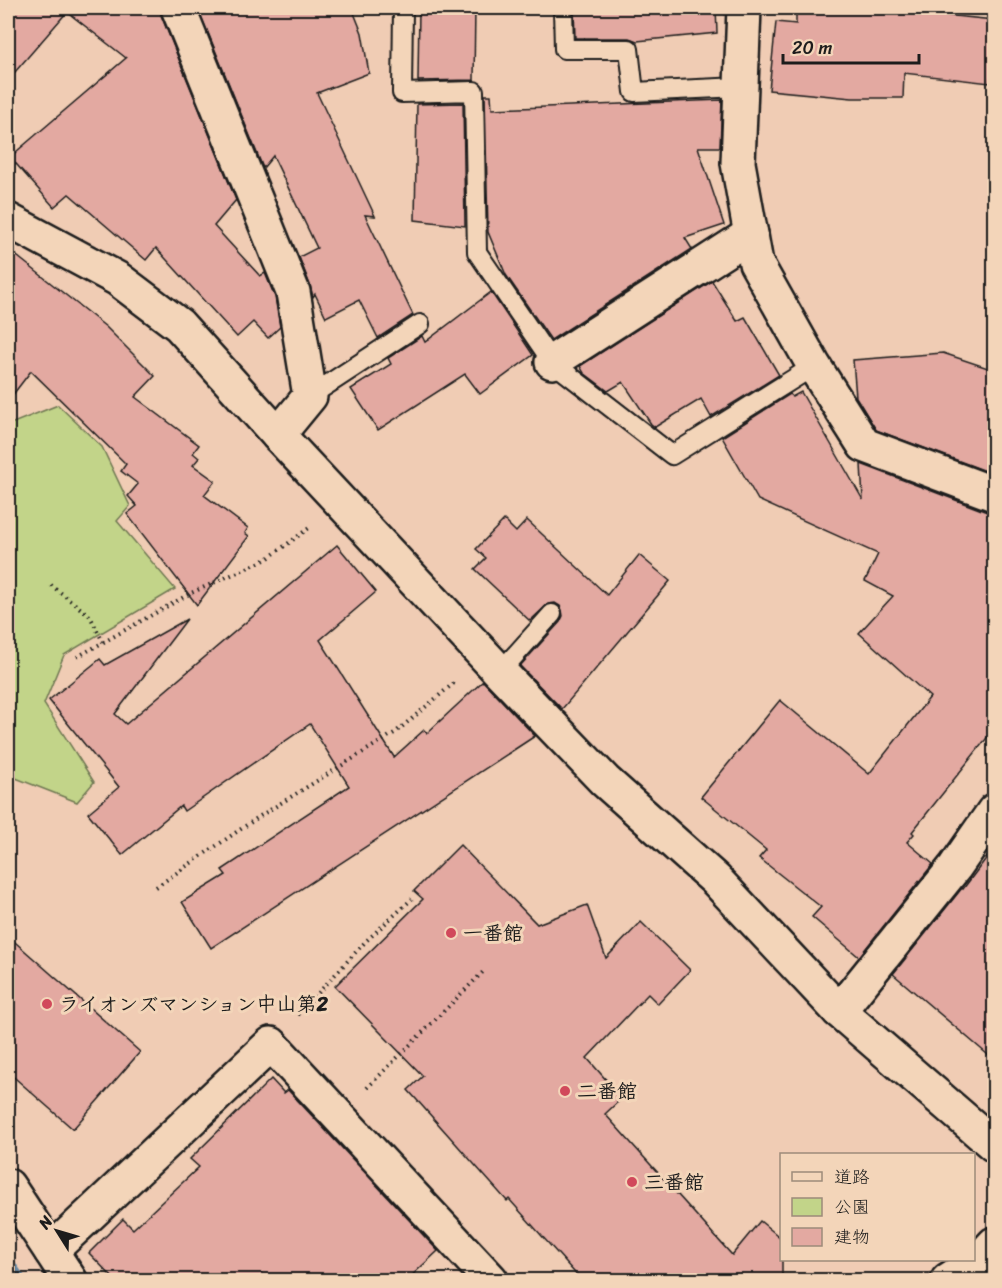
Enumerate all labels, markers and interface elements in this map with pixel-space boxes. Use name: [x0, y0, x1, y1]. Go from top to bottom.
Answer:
scale bar: [783, 27, 920, 65]
text: 20 m: [792, 32, 832, 64]
place label: 一番館: [463, 916, 523, 951]
marker: 一番館: [444, 926, 458, 940]
place label: ライオンズマンション中山第2: [59, 987, 329, 1022]
marker: ライオンズマンション中山第2: [40, 997, 54, 1011]
place label: 二番館: [577, 1074, 637, 1109]
marker: 二番館: [558, 1084, 572, 1098]
legend: [780, 1153, 975, 1261]
text: 道路: [834, 1161, 870, 1193]
place label: 三番館: [644, 1165, 704, 1200]
marker: 三番館: [625, 1175, 639, 1189]
text: 公園: [834, 1191, 870, 1223]
north arrow: [27, 1201, 87, 1261]
text: N: [30, 1208, 61, 1236]
text: 建物: [834, 1221, 870, 1253]

